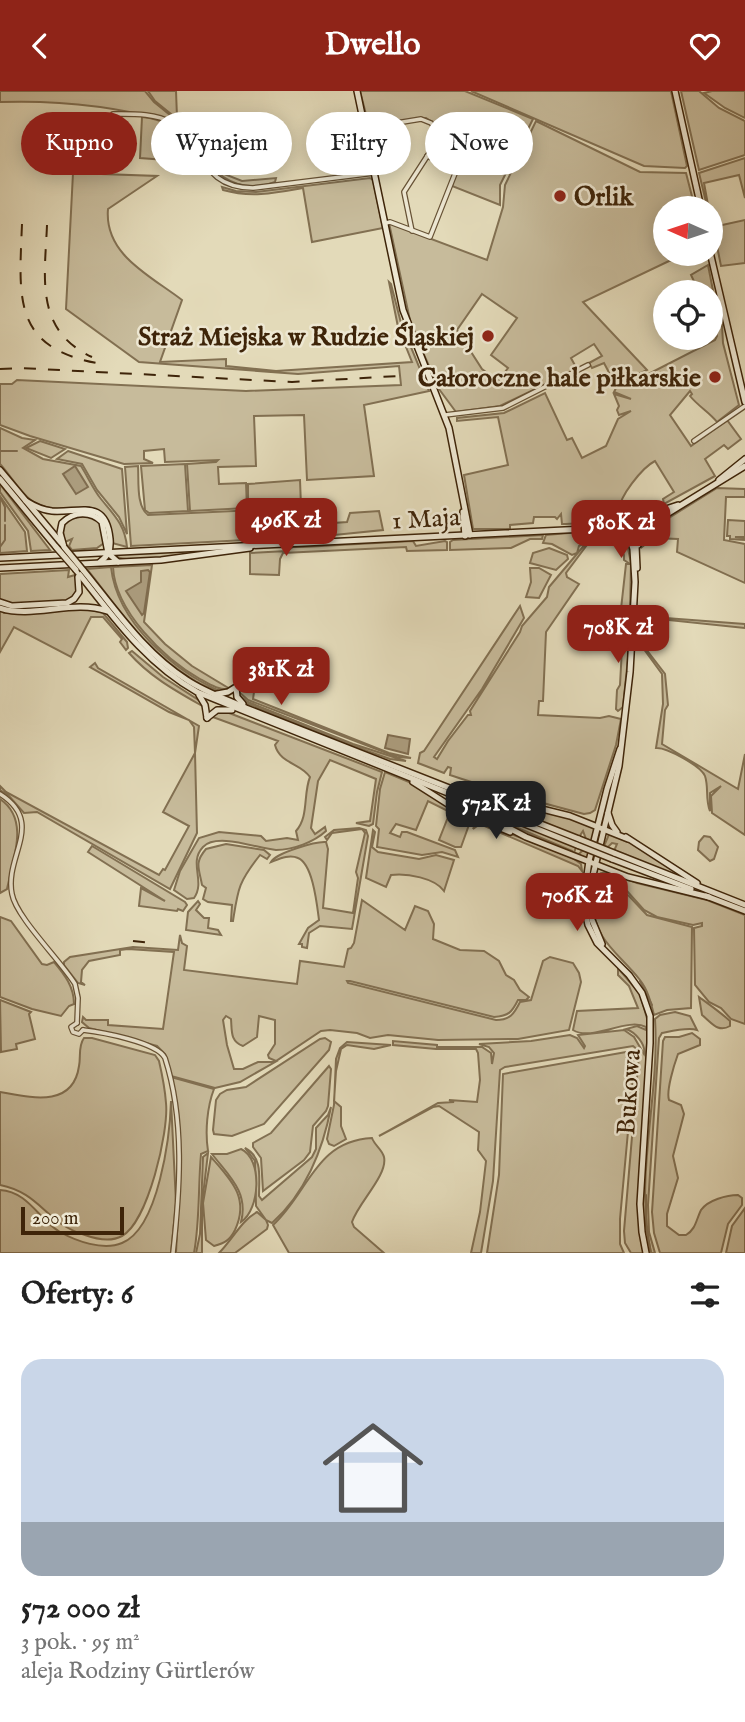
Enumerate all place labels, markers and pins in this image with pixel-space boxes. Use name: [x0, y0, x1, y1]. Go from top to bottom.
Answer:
place label: Orlik: [574, 181, 634, 214]
marker: Orlik: [552, 188, 568, 204]
place label: Straż Miejska w Rudzie Śląskiej: [138, 321, 474, 354]
marker: Straż Miejska w Rudzie Śląskiej: [480, 328, 496, 344]
place label: Całoroczne hale piłkarskie: [418, 362, 701, 395]
marker: Całoroczne hale piłkarskie: [707, 369, 723, 385]
pin: 496K zł: [221, 498, 351, 558]
pin: 580K zł: [556, 501, 686, 560]
pin: 708K zł: [553, 605, 683, 665]
pin: 381K zł: [216, 647, 346, 707]
pin: 572K zł: [431, 781, 561, 841]
pin: 706K zł: [512, 873, 642, 933]

